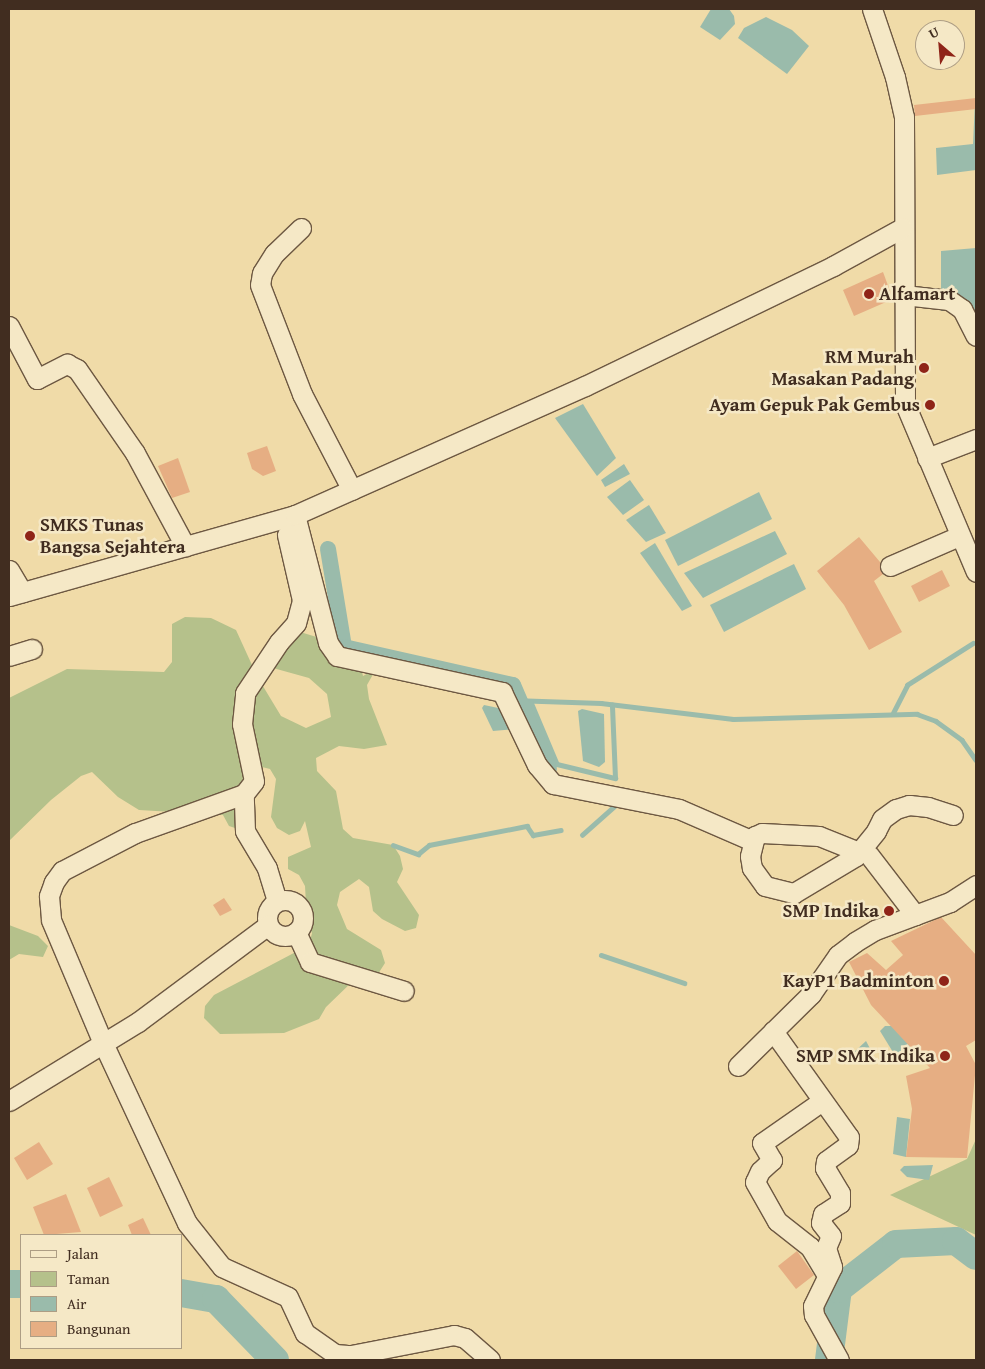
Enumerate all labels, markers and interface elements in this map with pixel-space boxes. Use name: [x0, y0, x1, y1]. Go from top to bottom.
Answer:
north arrow: [915, 20, 965, 70]
text: U: [925, 21, 942, 44]
place label: Alfamart: [879, 283, 955, 305]
marker: Alfamart: [863, 288, 875, 300]
place label: RM Murah Masakan Padang: [771, 346, 914, 390]
marker: RM Murah Masakan Padang: [918, 362, 930, 374]
place label: Ayam Gepuk Pak Gembus: [709, 394, 920, 416]
marker: Ayam Gepuk Pak Gembus: [924, 399, 936, 411]
place label: SMKS Tunas Bangsa Sejahtera: [40, 514, 186, 558]
marker: SMKS Tunas Bangsa Sejahtera: [24, 530, 36, 542]
place label: SMP Indika: [782, 900, 879, 922]
marker: SMP Indika: [883, 905, 895, 917]
place label: KayP1 Badminton: [783, 970, 934, 992]
marker: KayP1 Badminton: [938, 975, 950, 987]
place label: SMP SMK Indika: [796, 1045, 935, 1067]
marker: SMP SMK Indika: [939, 1050, 951, 1062]
legend: [20, 1234, 182, 1349]
text: Jalan: [67, 1243, 99, 1264]
text: Taman: [67, 1268, 110, 1289]
text: Air: [67, 1293, 87, 1314]
text: Bangunan: [67, 1318, 131, 1339]

